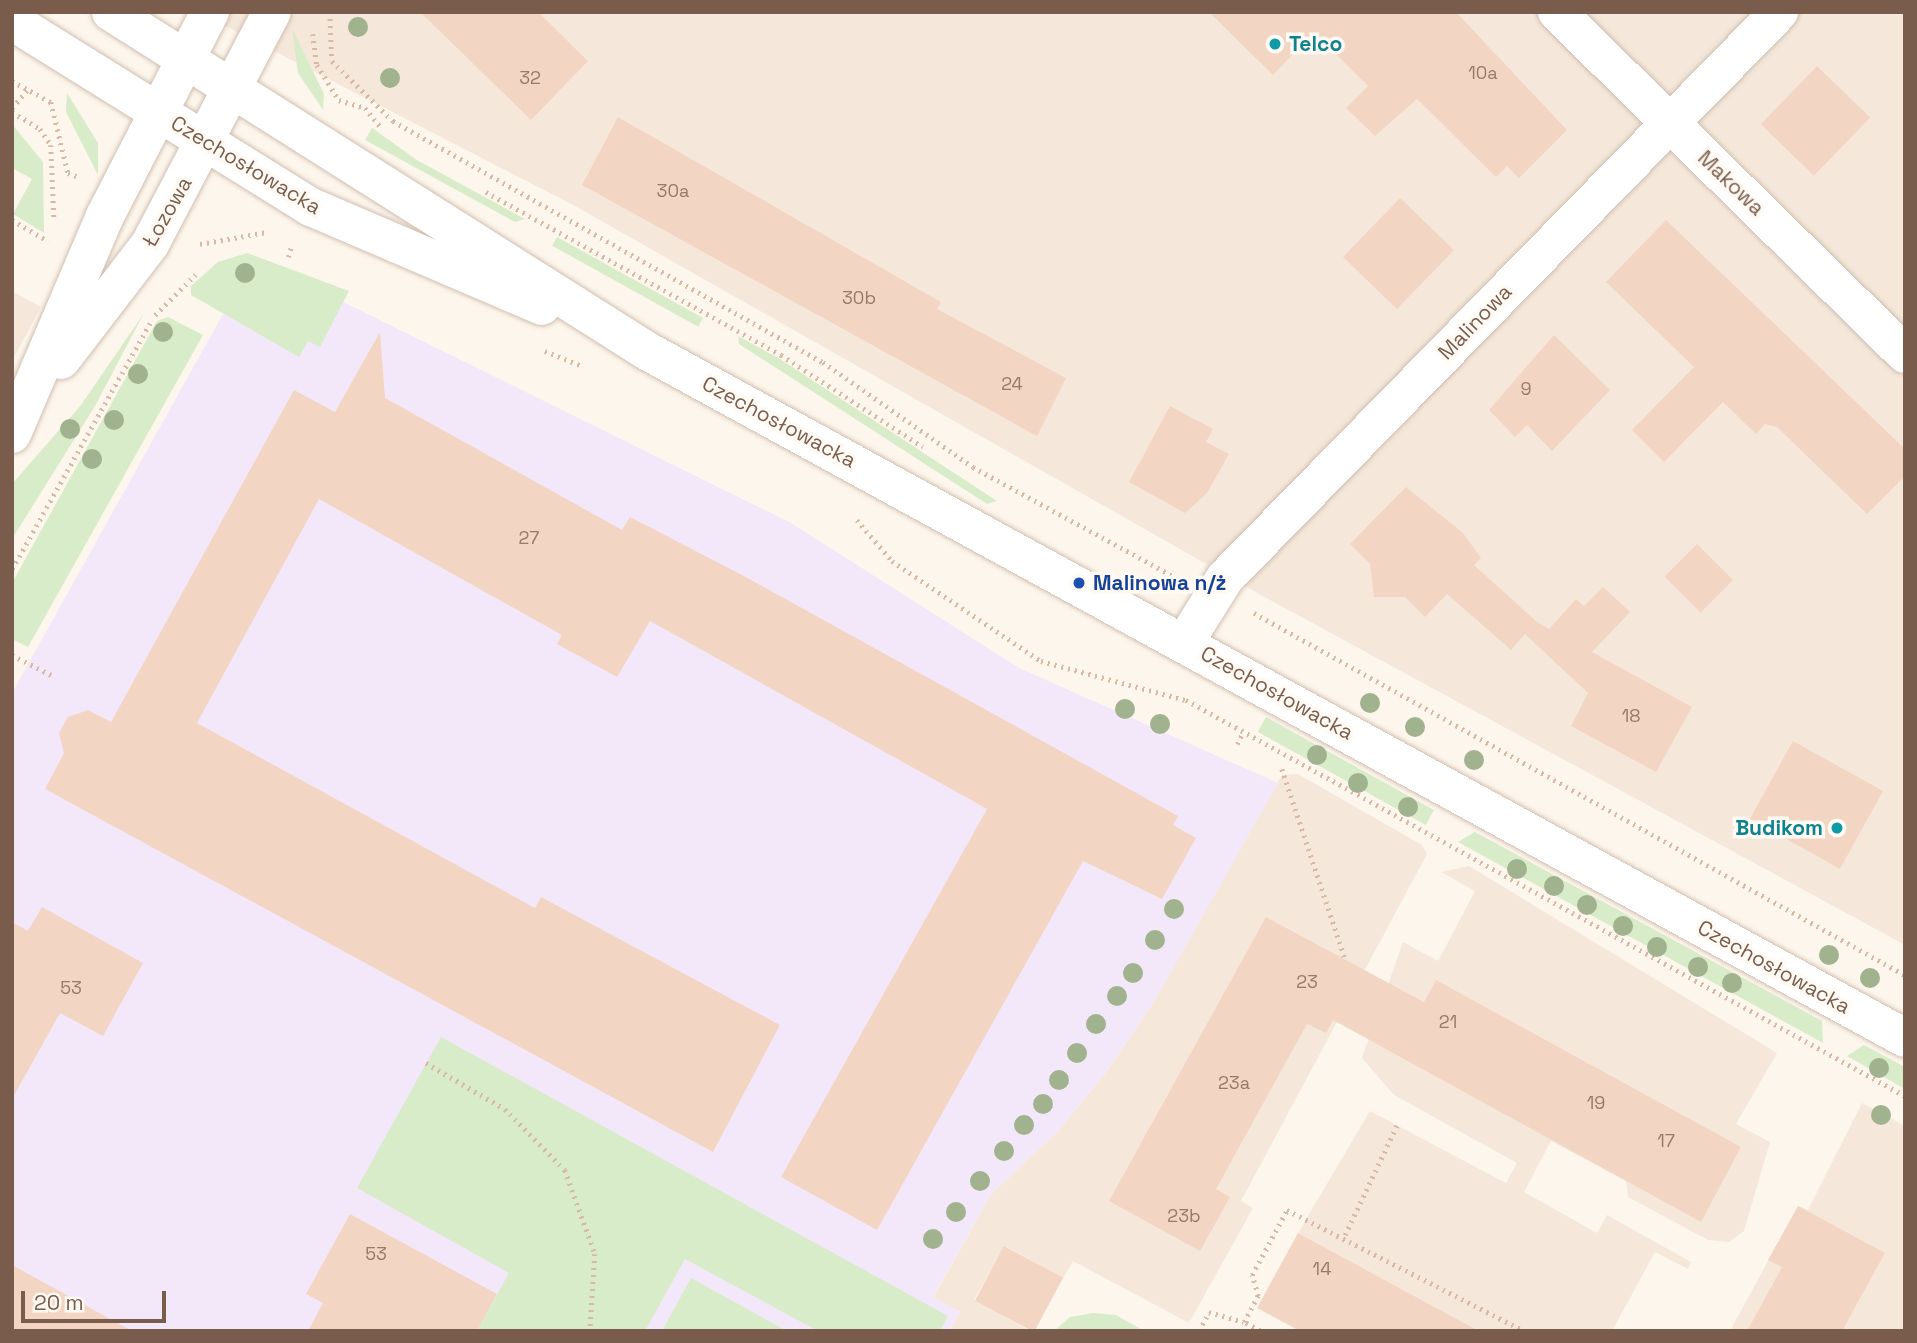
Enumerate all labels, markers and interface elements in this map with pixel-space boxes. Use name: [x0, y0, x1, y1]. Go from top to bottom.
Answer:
place label: Telco: [1289, 31, 1342, 57]
marker: Telco: [1267, 36, 1283, 52]
house number: 10a: [1468, 62, 1498, 84]
house number: 32: [519, 67, 541, 89]
street label: Czechosłowacka: [166, 110, 326, 220]
street label: Makowa: [1693, 145, 1769, 221]
street label: Łozowa: [137, 172, 197, 252]
house number: 30a: [657, 180, 689, 202]
street label: Malinowa: [1433, 279, 1517, 365]
house number: 30b: [842, 287, 876, 309]
street label: Czechosłowacka: [698, 371, 860, 473]
house number: 24: [1001, 373, 1023, 395]
house number: 9: [1520, 378, 1532, 400]
house number: 27: [519, 527, 539, 549]
place label: Malinowa n/ż: [1093, 570, 1226, 596]
marker: Malinowa n/ż: [1071, 575, 1087, 591]
street label: Czechosłowacka: [1196, 641, 1358, 745]
house number: 18: [1622, 705, 1640, 727]
place label: Budikom: [1735, 815, 1823, 841]
marker: Budikom: [1829, 820, 1845, 836]
street label: Czechosłowacka: [1693, 915, 1855, 1019]
house number: 23: [1296, 971, 1318, 993]
house number: 53: [60, 977, 82, 999]
house number: 21: [1439, 1011, 1457, 1033]
house number: 23a: [1218, 1072, 1250, 1094]
house number: 19: [1587, 1092, 1605, 1114]
house number: 17: [1657, 1130, 1675, 1152]
house number: 23b: [1167, 1205, 1201, 1227]
house number: 53: [365, 1243, 387, 1265]
house number: 14: [1313, 1258, 1331, 1280]
scale bar: [24, 1276, 170, 1320]
text: 20 m: [34, 1289, 84, 1316]

